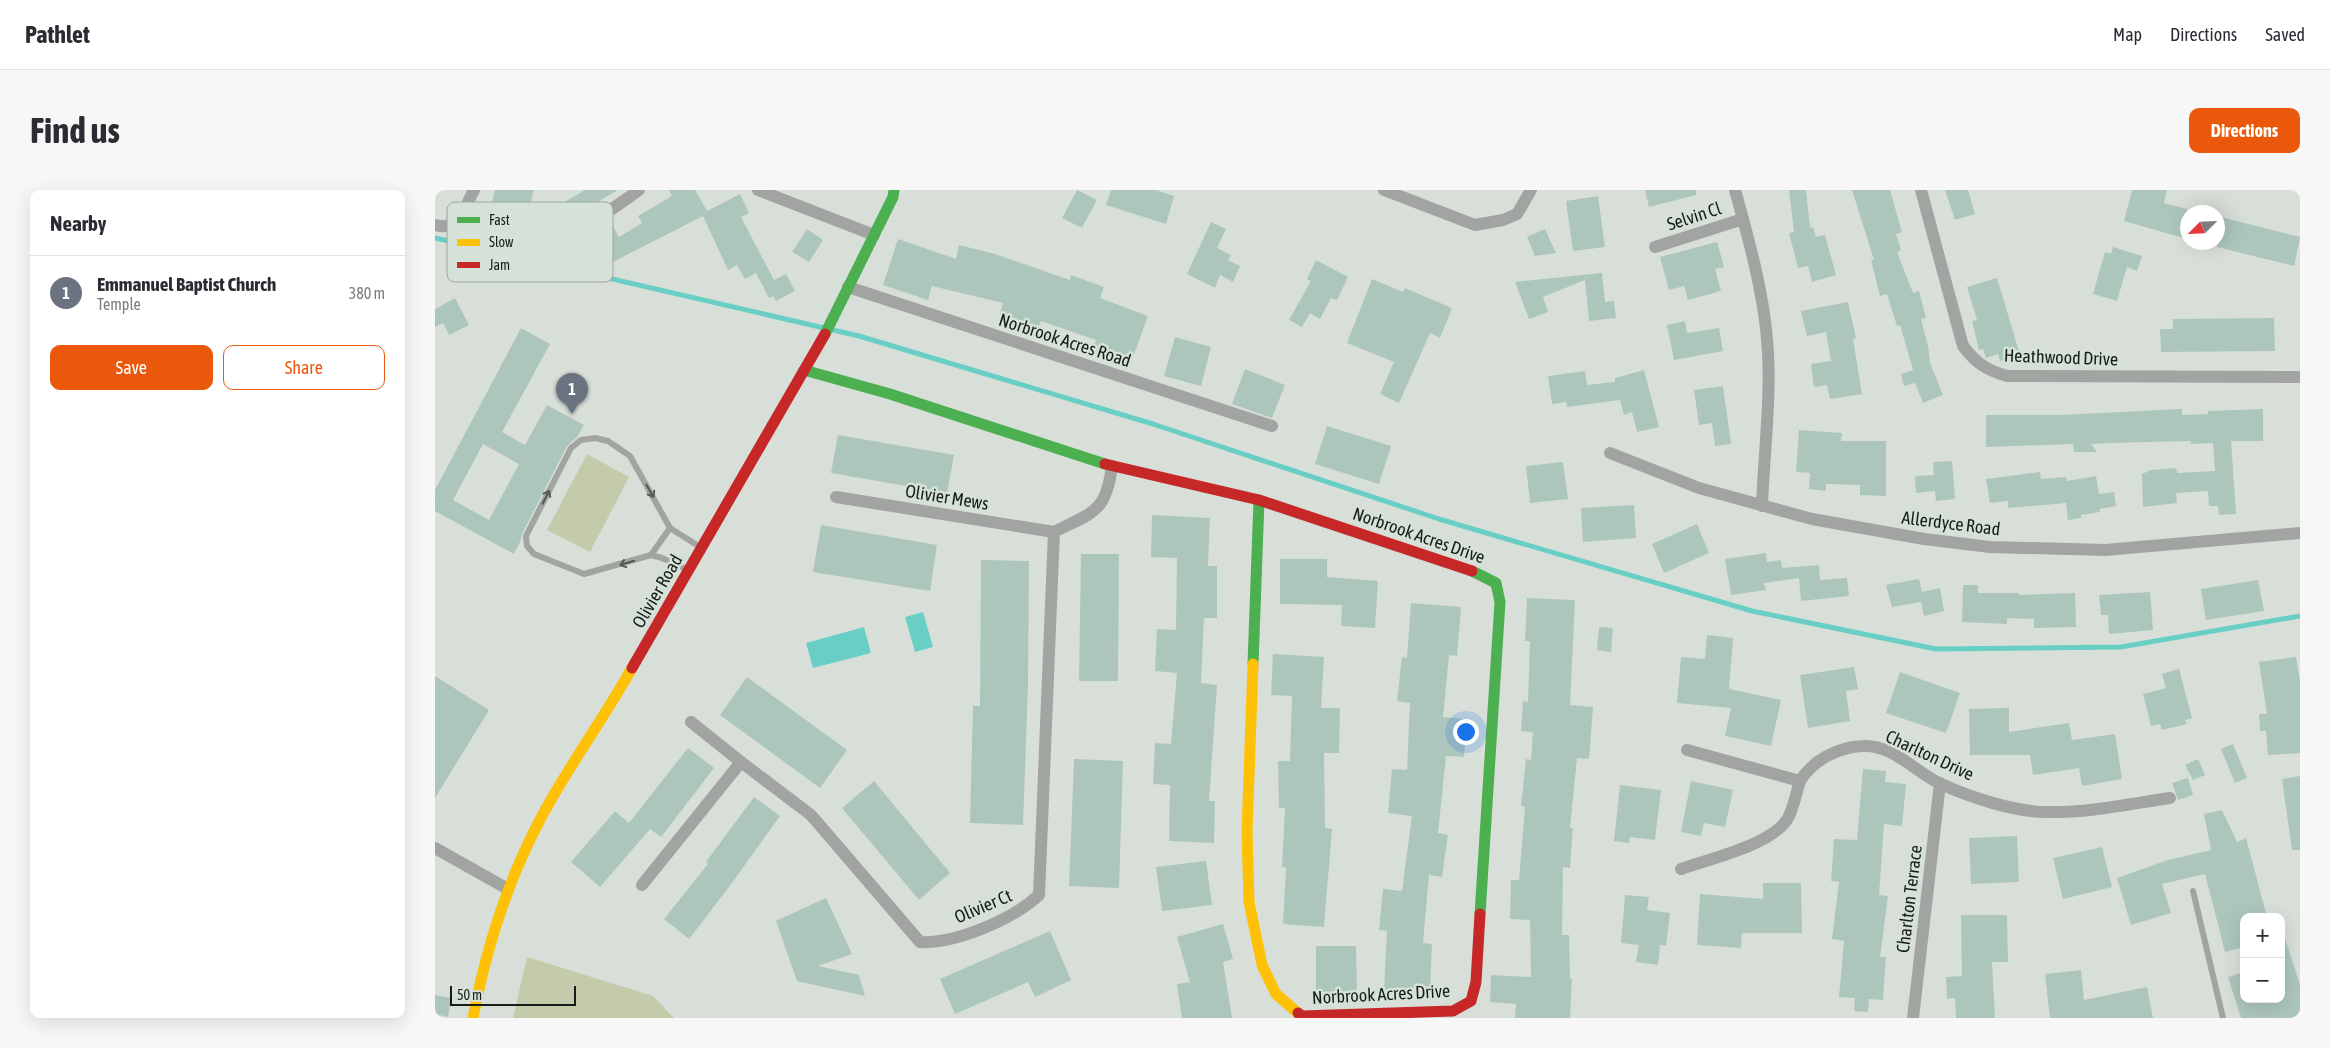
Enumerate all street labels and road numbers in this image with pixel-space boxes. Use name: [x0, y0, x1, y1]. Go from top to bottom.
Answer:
street label: Selvin Cl: [1664, 197, 1724, 235]
street label: Norbrook Acres Road: [996, 309, 1134, 371]
street label: Heathwood Drive: [2003, 345, 2119, 369]
street label: Olivier Mews: [904, 480, 990, 514]
street label: Norbrook Acres Drive: [1350, 503, 1488, 567]
street label: Allerdyce Road: [1901, 507, 2001, 539]
street label: Olivier Road: [628, 551, 686, 631]
street label: Charlton Drive: [1883, 725, 1977, 785]
street label: Charlton Terrace: [1892, 844, 1926, 954]
street label: Olivier Ct: [951, 885, 1015, 927]
street label: Norbrook Acres Drive: [1311, 980, 1451, 1008]

